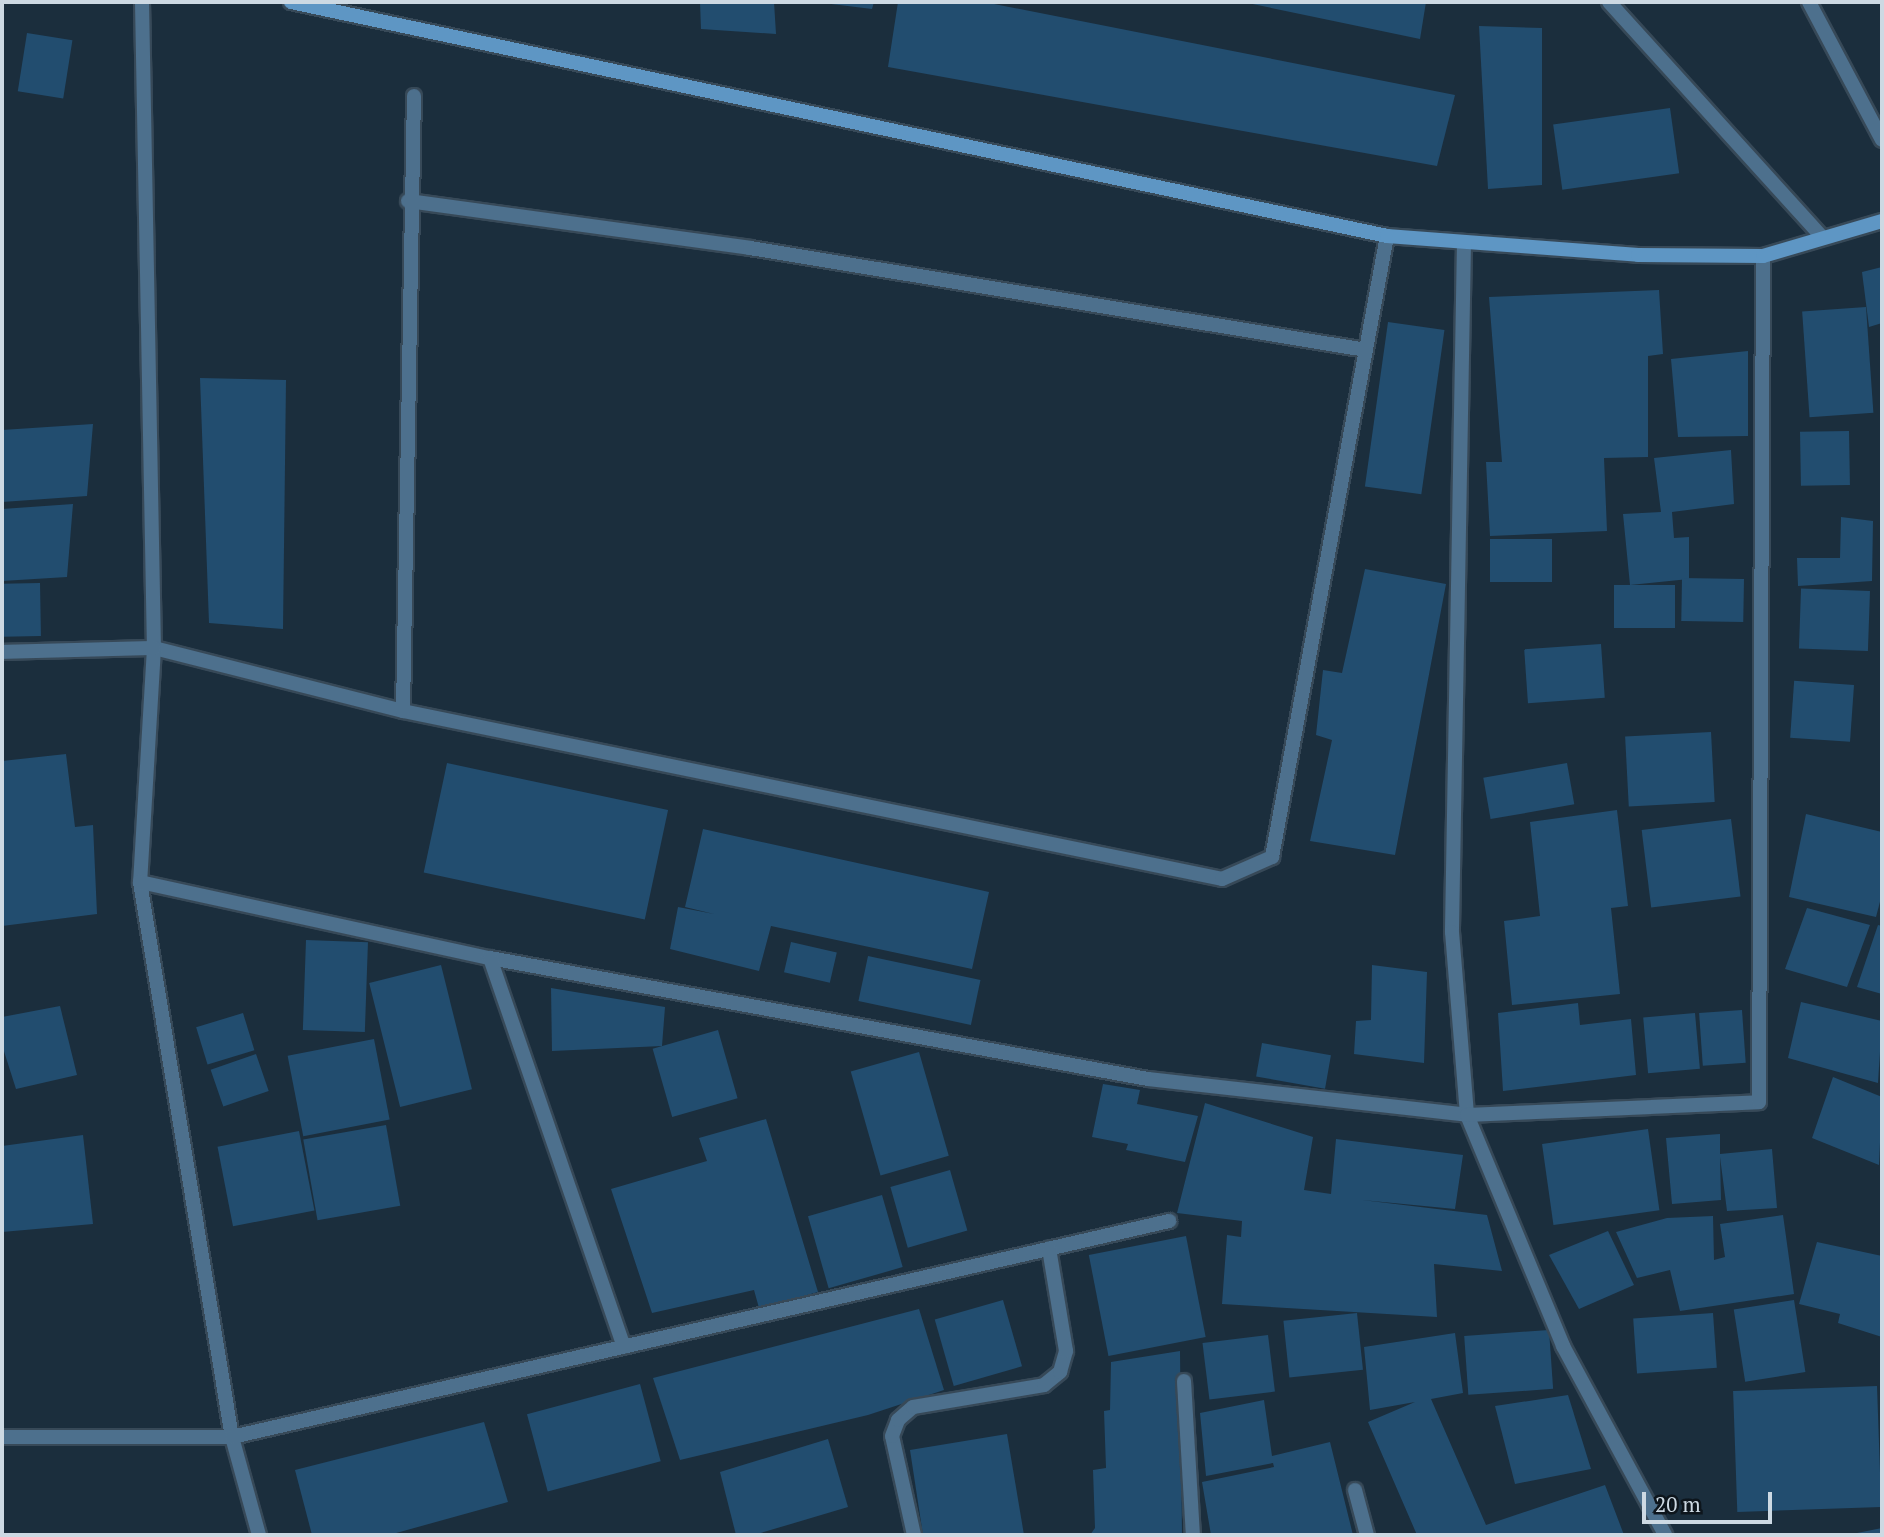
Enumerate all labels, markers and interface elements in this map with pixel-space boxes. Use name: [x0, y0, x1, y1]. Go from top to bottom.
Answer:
scale bar: [1646, 1478, 1776, 1522]
text: 20 m: [1655, 1490, 1701, 1518]

